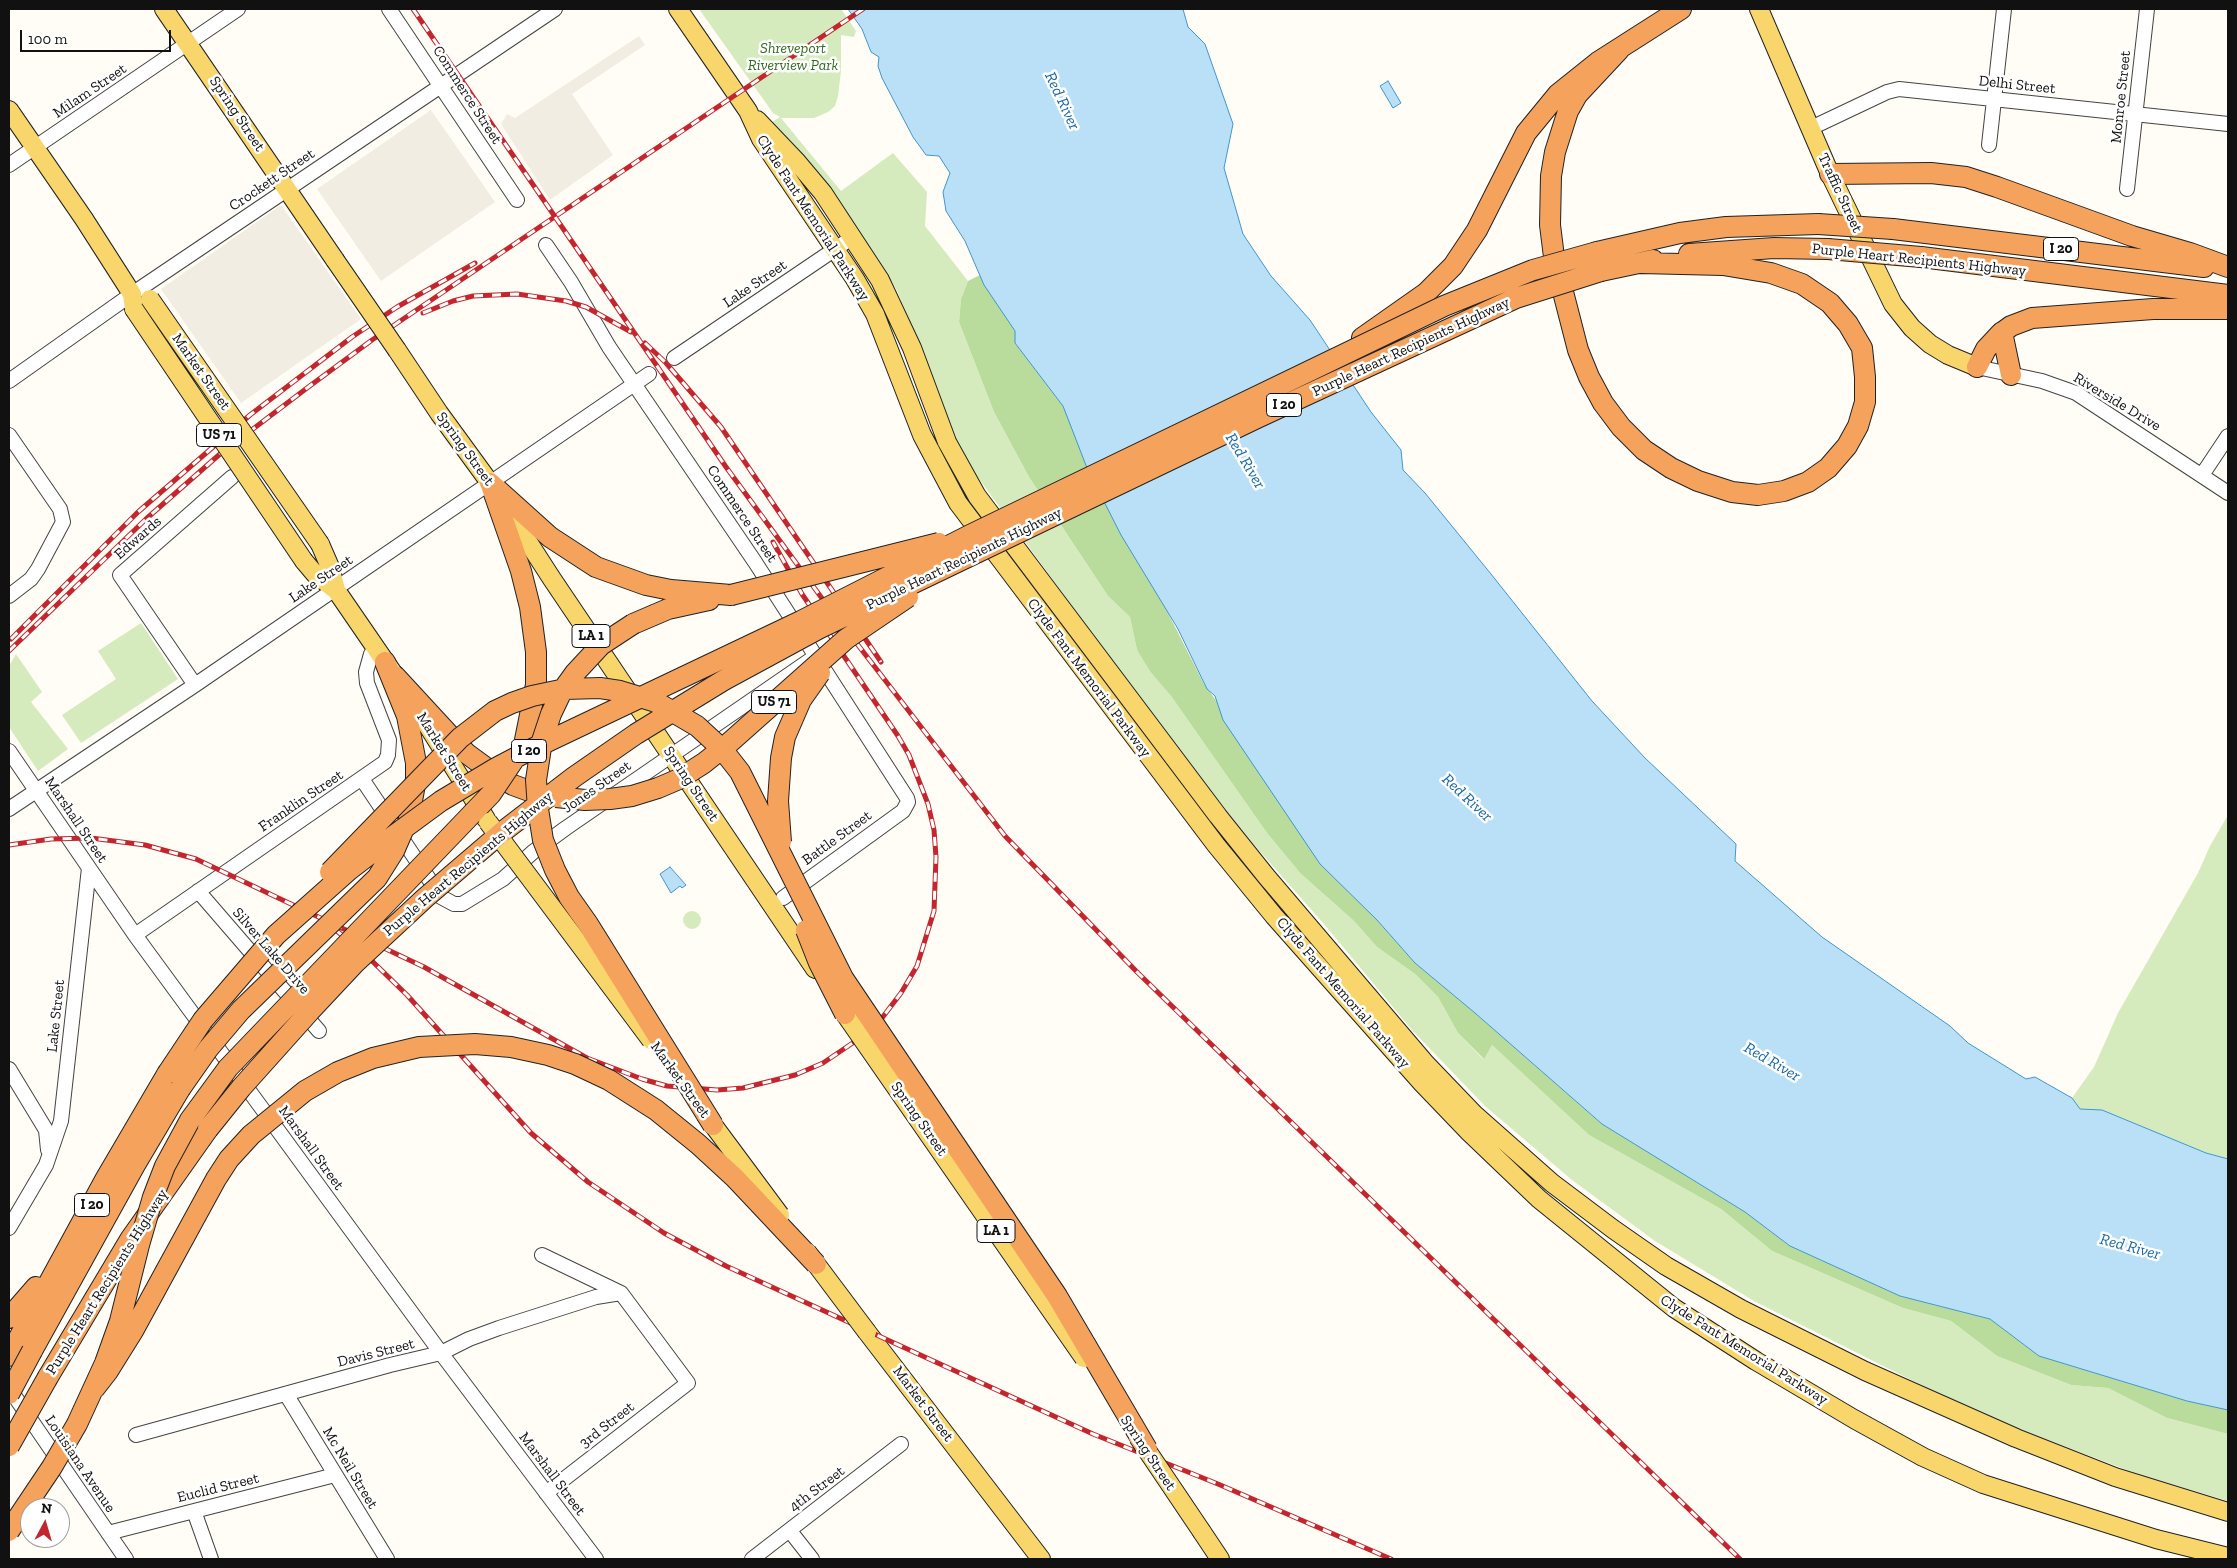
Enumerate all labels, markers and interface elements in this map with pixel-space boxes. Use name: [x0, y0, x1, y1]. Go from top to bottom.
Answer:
scale bar: [22, 20, 174, 52]
text: 100 m: [28, 30, 67, 48]
park label: Shreveport Riverview Park: [748, 40, 838, 75]
street label: Commerce Street: [429, 42, 505, 148]
street label: Monroe Street: [2107, 50, 2135, 144]
street label: Milam Street: [50, 60, 130, 122]
water label: Red River: [1040, 69, 1084, 133]
street label: Delhi Street: [1978, 72, 2056, 98]
street label: Spring Street: [205, 73, 269, 155]
street label: Clyde Fant Memorial Parkway: [753, 132, 873, 304]
street label: Crockett Street: [226, 145, 318, 215]
street label: Traffic Street: [1814, 150, 1866, 236]
road number: I 20: [2044, 238, 2078, 260]
street label: Purple Heart Recipients Highway: [1811, 240, 2027, 280]
street label: Lake Street: [720, 256, 790, 312]
street label: Purple Heart Recipients Highway: [1310, 293, 1512, 401]
street label: Market Street: [168, 330, 234, 414]
street label: Riverside Drive: [2070, 369, 2164, 435]
road number: I 20: [1266, 394, 1302, 416]
street label: Spring Street: [432, 409, 498, 489]
road number: US 71: [196, 424, 242, 446]
water label: Red River: [1221, 430, 1269, 492]
street label: Commerce Street: [703, 462, 781, 566]
street label: Purple Heart Recipients Highway: [863, 504, 1065, 614]
street label: Edwards: [111, 513, 165, 563]
street label: Lake Street: [286, 551, 356, 607]
street label: Clyde Fant Memorial Parkway: [1023, 595, 1155, 761]
road number: LA 1: [572, 624, 610, 648]
road number: US 71: [752, 690, 796, 714]
street label: Market Street: [413, 709, 475, 795]
road number: I 20: [512, 739, 546, 762]
street label: Spring Street: [659, 743, 723, 825]
street label: Jones Street: [559, 757, 635, 817]
street label: Franklin Street: [255, 766, 347, 836]
water label: Red River: [1438, 770, 1496, 826]
street label: Marshall Street: [41, 774, 111, 866]
street label: Purple Heart Recipients Highway: [380, 788, 556, 940]
street label: Battle Street: [799, 807, 875, 869]
street label: Silver Lake Drive: [228, 904, 314, 998]
street label: Clyde Fant Memorial Parkway: [1273, 914, 1413, 1072]
street label: Lake Street: [43, 979, 69, 1053]
street label: Market Street: [646, 1038, 714, 1122]
water label: Red River: [1741, 1038, 1803, 1086]
street label: Spring Street: [887, 1078, 951, 1160]
street label: Marshall Street: [274, 1102, 348, 1194]
street label: Purple Heart Recipients Highway: [42, 1186, 172, 1378]
road number: I 20: [74, 1194, 110, 1216]
road number: LA 1: [977, 1220, 1015, 1242]
water label: Red River: [2098, 1230, 2162, 1264]
street label: Clyde Fant Memorial Parkway: [1657, 1291, 1831, 1409]
street label: Davis Street: [336, 1335, 416, 1371]
street label: Market Street: [889, 1363, 957, 1445]
street label: 3rd Street: [576, 1398, 638, 1452]
street label: Louisiana Avenue: [41, 1412, 119, 1516]
street label: Spring Street: [1116, 1412, 1180, 1494]
street label: Mc Neil Street: [319, 1424, 381, 1512]
street label: Marshall Street: [515, 1429, 589, 1519]
street label: 4th Street: [786, 1462, 848, 1516]
street label: Euclid Street: [175, 1469, 261, 1507]
north arrow: [20, 1498, 70, 1548]
text: N: [40, 1500, 53, 1518]

